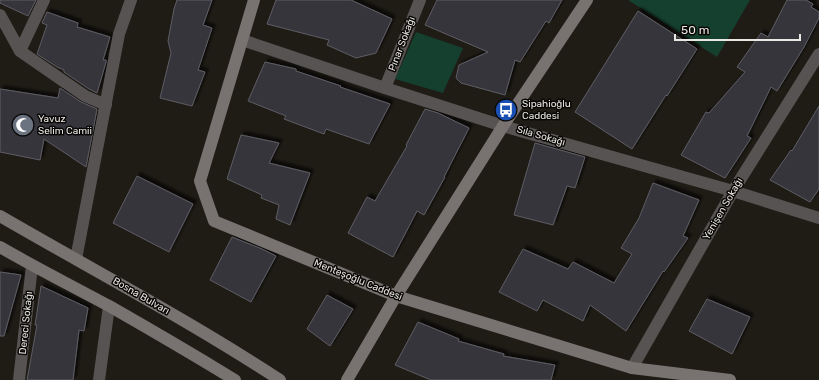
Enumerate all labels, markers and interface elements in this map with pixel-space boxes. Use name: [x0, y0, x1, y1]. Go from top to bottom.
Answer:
street label: Pınar Sokağı: [386, 15, 418, 73]
scale bar: [675, 16, 800, 42]
text: 50 m: [681, 23, 709, 37]
bus stop icon: Sipahioğlu Caddesi: [493, 97, 519, 123]
place label: Sipahioğlu Caddesi: [522, 98, 571, 122]
mosque icon: Yavuz Selim Camii: [10, 112, 36, 138]
place label: Yavuz Selim Camii: [38, 113, 92, 137]
street label: Sıla Sokağı: [515, 123, 567, 149]
street label: Yenişen Sokağı: [700, 176, 746, 242]
street label: Menteşoğlu Caddesi: [312, 257, 404, 303]
street label: Bosna Bulvarı: [110, 275, 172, 317]
street label: Dereci Sokağı: [17, 291, 35, 355]

